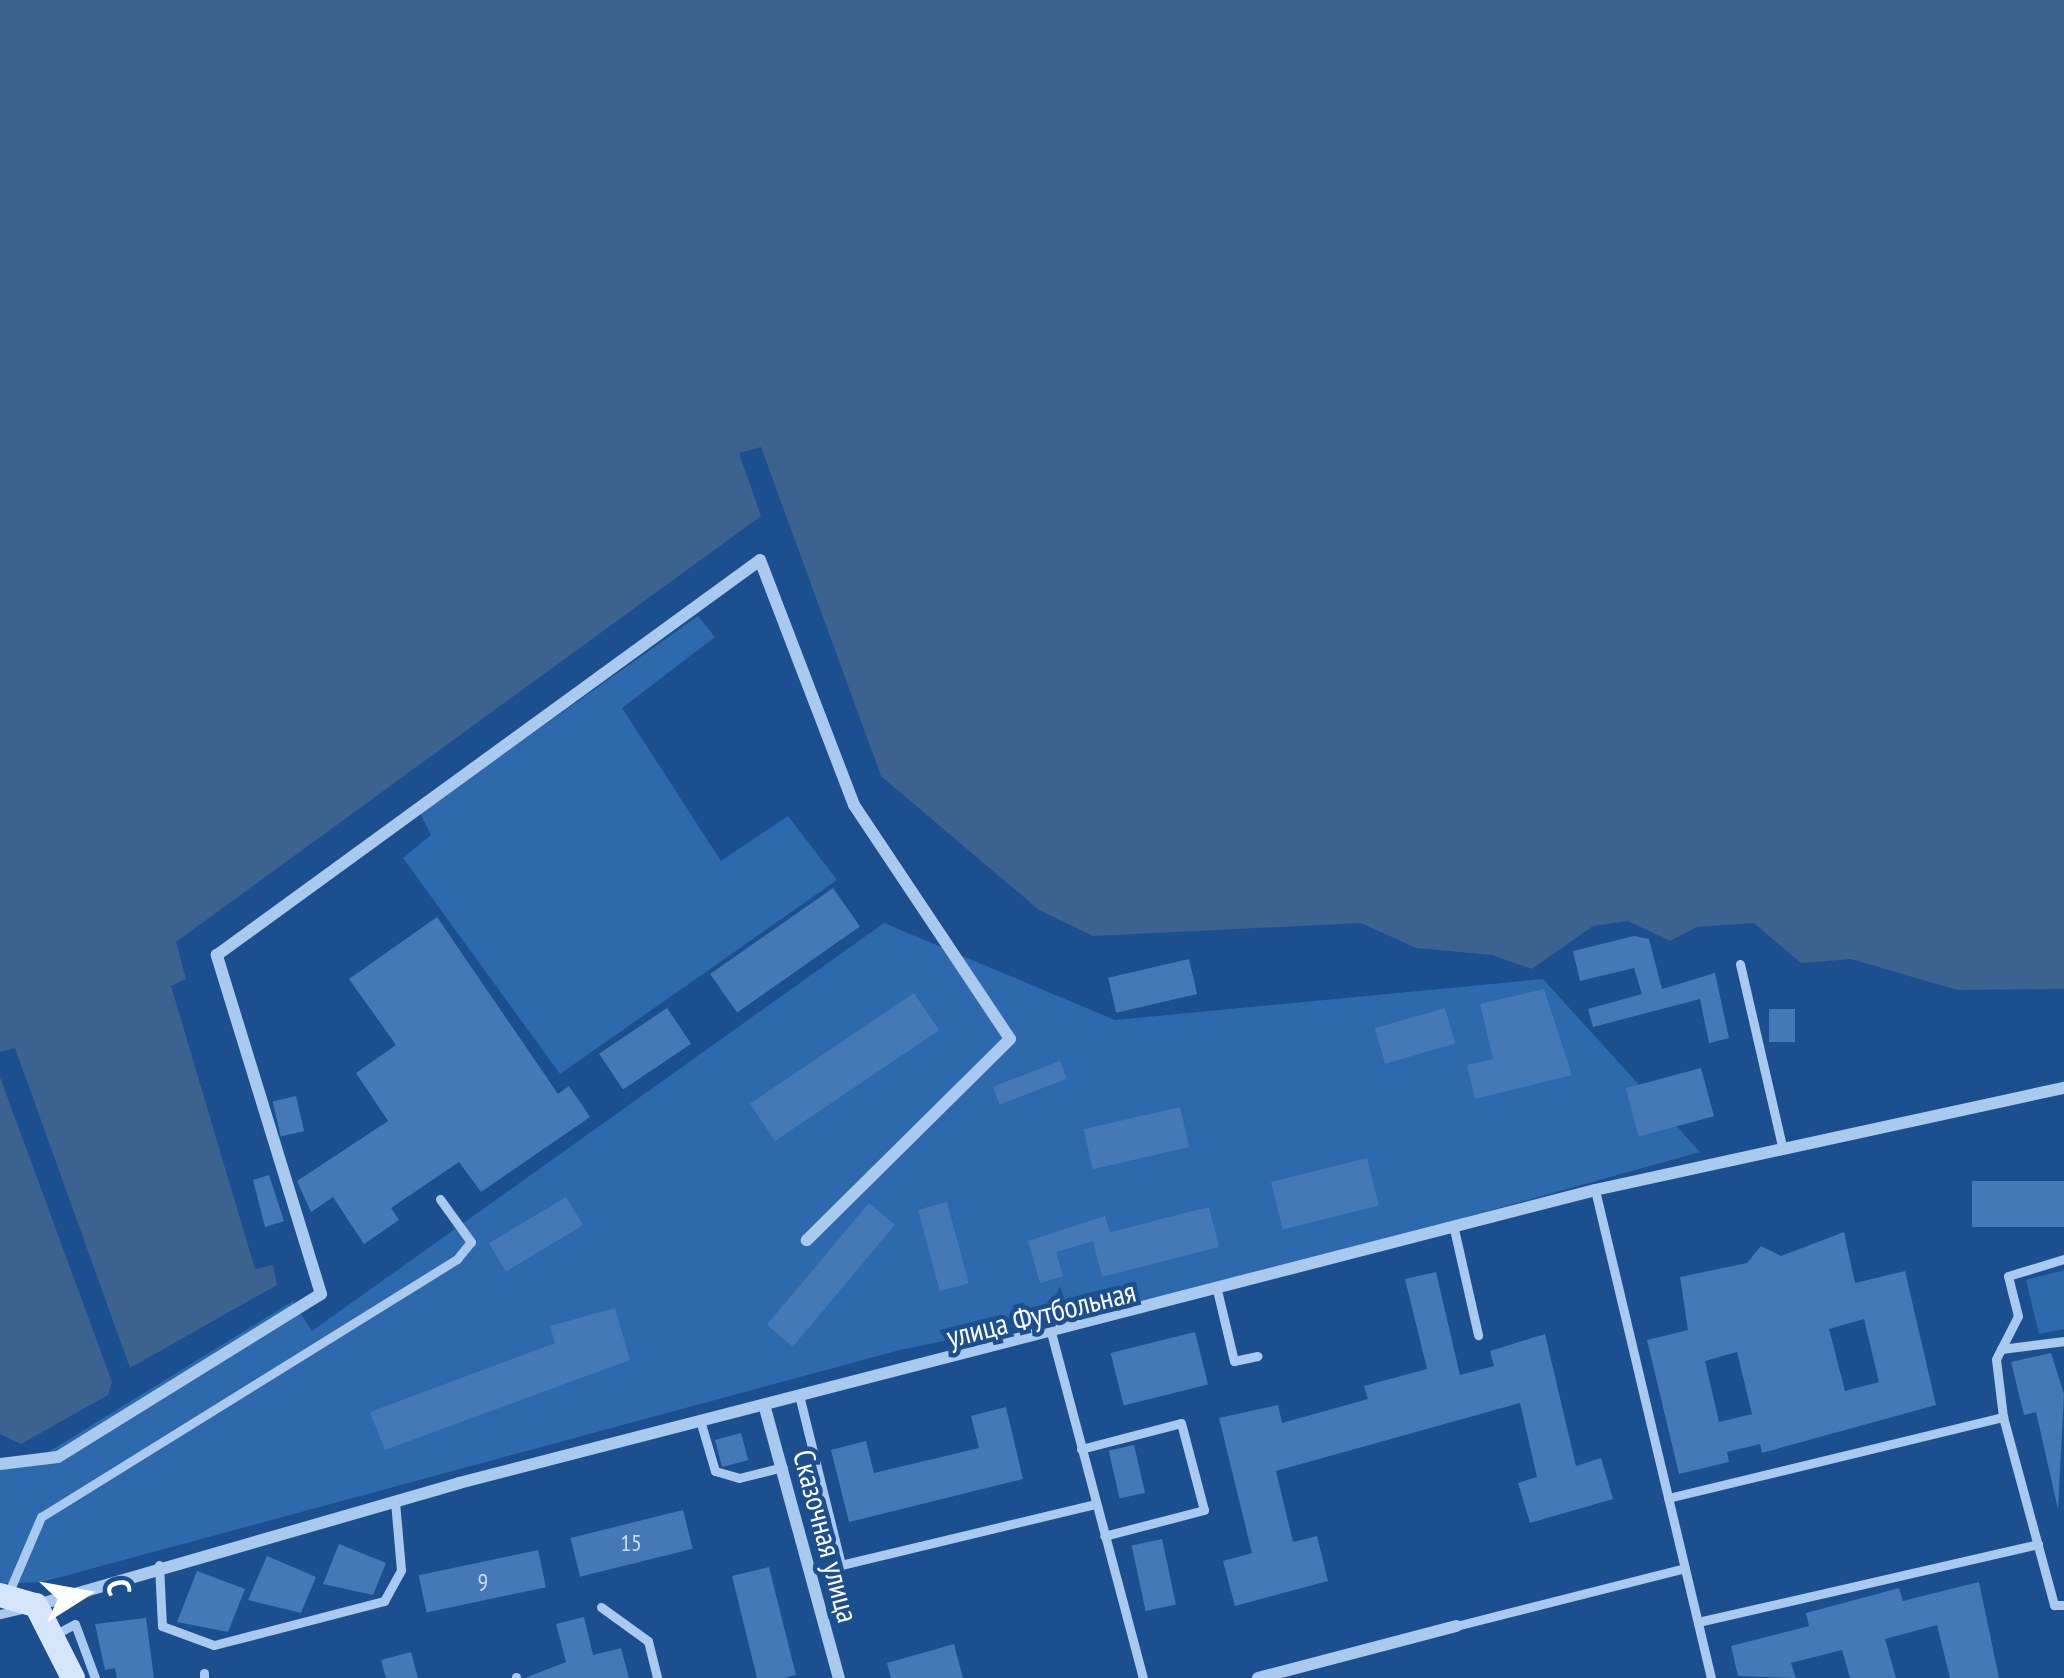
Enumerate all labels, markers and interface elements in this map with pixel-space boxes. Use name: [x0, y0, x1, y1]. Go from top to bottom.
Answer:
street label: улица Футбольная: [943, 1273, 1139, 1355]
street label: Сказочная улица: [786, 1446, 866, 1626]
house number: 15: [620, 1529, 642, 1557]
north arrow: [24, 1534, 144, 1654]
house number: 9: [478, 1568, 488, 1596]
text: С: [97, 1576, 142, 1599]

